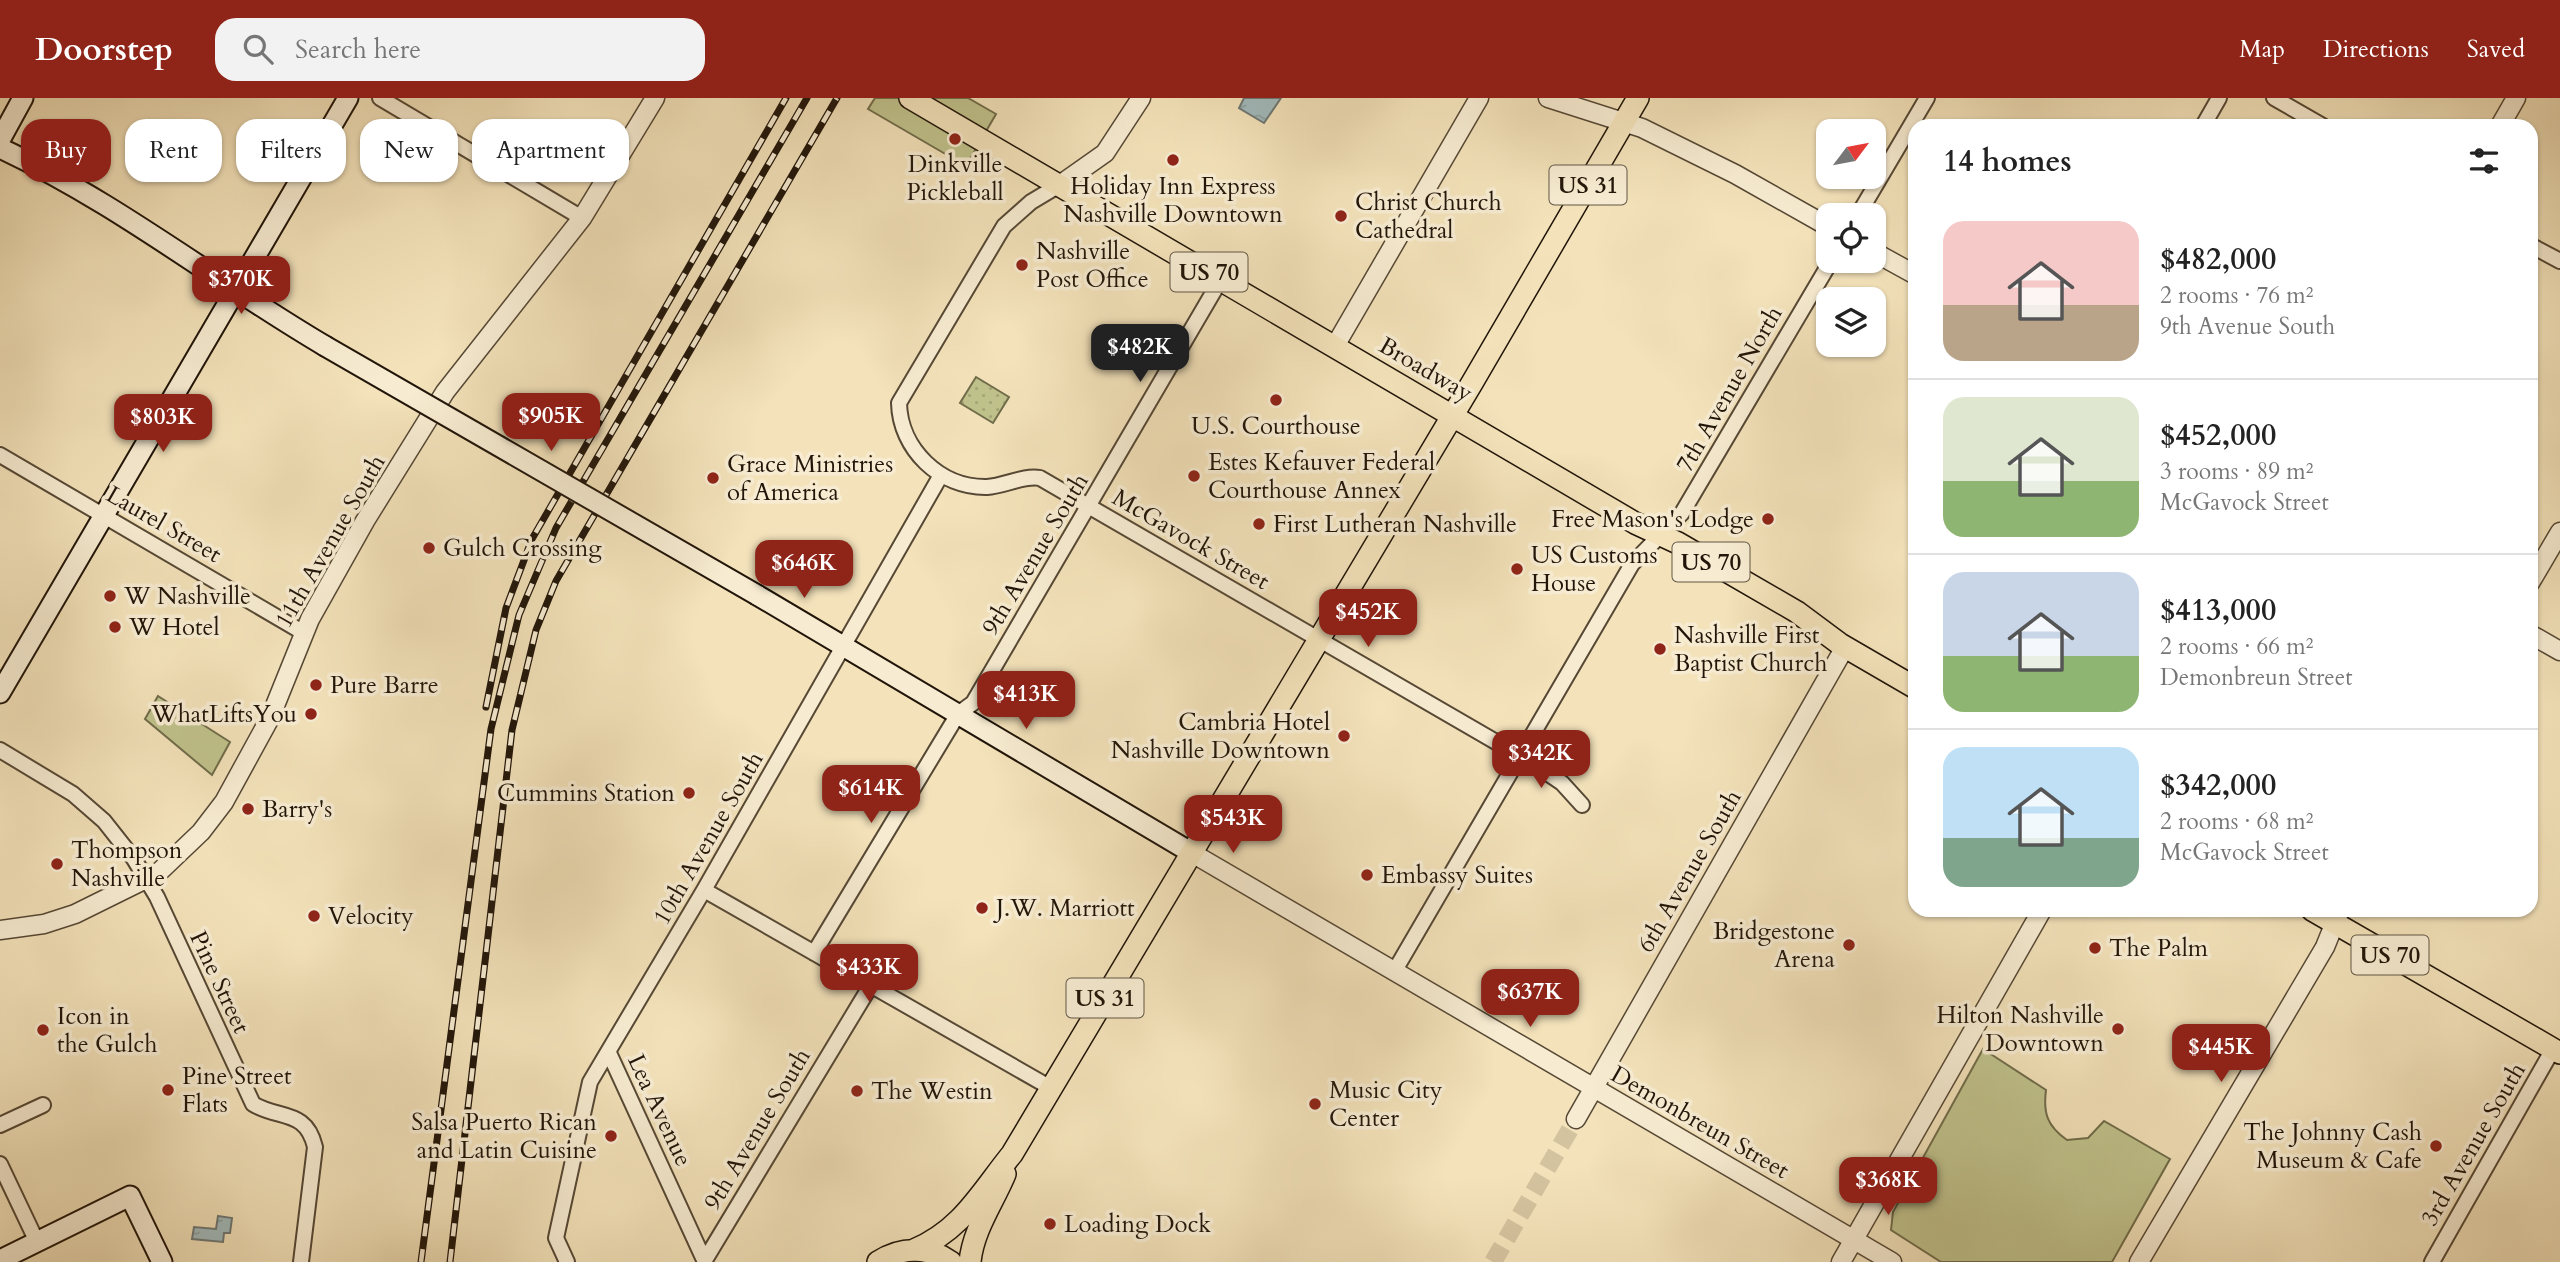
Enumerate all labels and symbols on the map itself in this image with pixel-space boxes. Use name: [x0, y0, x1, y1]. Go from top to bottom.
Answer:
north arrow: [1816, 119, 1886, 189]
marker: Dinkville Pickleball: [947, 131, 963, 147]
place label: Dinkville Pickleball: [906, 148, 1004, 209]
marker: Holiday Inn Express Nashville Downtown: [1165, 152, 1181, 168]
road number: US 31: [1550, 166, 1626, 204]
place label: Holiday Inn Express Nashville Downtown: [1063, 170, 1283, 231]
place label: Christ Church Cathedral: [1355, 186, 1502, 247]
marker: Christ Church Cathedral: [1333, 208, 1349, 224]
place label: Nashville Post Office: [1036, 235, 1149, 296]
road number: US 70: [1170, 252, 1248, 292]
pin: $370K: [192, 256, 290, 316]
marker: Nashville Post Office: [1014, 257, 1030, 273]
street label: 7th Avenue North: [1668, 300, 1790, 478]
pin: $482K: [1091, 324, 1189, 384]
street label: Broadway: [1373, 329, 1479, 410]
marker: U.S. Courthouse: [1268, 392, 1284, 408]
pin: $803K: [114, 394, 212, 454]
pin: $905K: [502, 394, 600, 453]
place label: U.S. Courthouse: [1191, 410, 1361, 443]
place label: Estes Kefauver Federal Courthouse Annex: [1208, 446, 1435, 507]
place label: Grace Ministries of America: [727, 448, 893, 509]
street label: 11th Avenue South: [267, 449, 393, 634]
street label: 9th Avenue South: [974, 467, 1097, 641]
marker: Estes Kefauver Federal Courthouse Annex: [1186, 468, 1202, 484]
marker: Grace Ministries of America: [705, 470, 721, 486]
street label: Laurel Street: [100, 478, 228, 571]
street label: McGavock Street: [1106, 481, 1276, 598]
place label: Free Mason's Lodge: [1551, 503, 1754, 536]
place label: First Lutheran Nashville: [1273, 508, 1517, 541]
marker: Free Mason's Lodge: [1760, 511, 1776, 527]
marker: First Lutheran Nashville: [1251, 516, 1267, 532]
place label: Gulch Crossing: [443, 532, 602, 565]
place label: US Customs House: [1531, 539, 1658, 600]
marker: Gulch Crossing: [421, 540, 437, 556]
pin: $646K: [755, 540, 853, 600]
road number: US 70: [1672, 543, 1750, 582]
marker: US Customs House: [1509, 561, 1525, 577]
place label: W Nashville: [123, 580, 251, 613]
marker: W Nashville: [102, 588, 118, 604]
pin: $452K: [1319, 589, 1417, 649]
place label: W Hotel: [128, 611, 220, 644]
marker: W Hotel: [107, 619, 123, 635]
place label: Nashville First Baptist Church: [1674, 619, 1827, 680]
marker: Nashville First Baptist Church: [1652, 641, 1668, 657]
place label: Pure Barre: [330, 669, 439, 702]
pin: $413K: [977, 672, 1075, 731]
marker: Pure Barre: [308, 677, 324, 693]
place label: WhatLiftsYou: [150, 698, 297, 731]
marker: WhatLiftsYou: [303, 706, 319, 722]
place label: Cambria Hotel Nashville Downtown: [1111, 706, 1330, 767]
marker: Cambria Hotel Nashville Downtown: [1336, 728, 1352, 744]
pin: $342K: [1492, 730, 1590, 790]
street label: 10th Avenue South: [645, 746, 771, 931]
pin: $614K: [822, 766, 920, 825]
place label: Cummins Station: [497, 777, 675, 810]
street label: 6th Avenue South: [1629, 784, 1749, 959]
marker: Cummins Station: [681, 785, 697, 801]
place label: Barry's: [262, 793, 332, 826]
pin: $543K: [1184, 796, 1282, 855]
marker: Barry's: [240, 801, 256, 817]
place label: Thompson Nashville: [71, 834, 183, 895]
marker: Thompson Nashville: [49, 856, 65, 872]
place label: Embassy Suites: [1381, 859, 1533, 892]
marker: Embassy Suites: [1359, 867, 1375, 883]
place label: J.W. Marriott: [993, 892, 1135, 925]
place label: Velocity: [328, 900, 414, 933]
marker: J.W. Marriott: [974, 900, 990, 916]
marker: Velocity: [306, 908, 322, 924]
place label: Bridgestone Arena: [1713, 915, 1836, 976]
street label: Pine Street: [181, 926, 258, 1039]
place label: The Palm: [2109, 932, 2209, 965]
road number: US 70: [2352, 936, 2428, 974]
marker: Bridgestone Arena: [1841, 937, 1857, 953]
marker: The Palm: [2087, 940, 2103, 956]
pin: $433K: [820, 944, 918, 1004]
pin: $637K: [1481, 970, 1579, 1029]
road number: US 31: [1066, 978, 1144, 1018]
place label: Hilton Nashville Downtown: [1936, 999, 2104, 1060]
place label: Icon in the Gulch: [57, 1000, 158, 1061]
marker: Hilton Nashville Downtown: [2110, 1021, 2126, 1037]
marker: Icon in the Gulch: [35, 1022, 51, 1038]
pin: $445K: [2172, 1024, 2270, 1084]
street label: 9th Avenue South: [696, 1042, 819, 1216]
street label: Lea Avenue: [619, 1049, 700, 1172]
street label: 3rd Avenue South: [2413, 1057, 2534, 1232]
street label: Demonbreun Street: [1605, 1058, 1795, 1187]
place label: Pine Street Flats: [182, 1060, 292, 1121]
place label: Music City Center: [1329, 1074, 1443, 1135]
place label: The Westin: [871, 1075, 993, 1108]
marker: Pine Street Flats: [160, 1082, 176, 1098]
marker: The Westin: [849, 1083, 865, 1099]
marker: Music City Center: [1307, 1096, 1323, 1112]
place label: Salsa Puerto Rican and Latin Cuisine: [411, 1106, 597, 1167]
place label: The Johnny Cash Museum & Cafe: [2243, 1116, 2422, 1177]
marker: Salsa Puerto Rican and Latin Cuisine: [603, 1128, 619, 1144]
marker: The Johnny Cash Museum & Cafe: [2428, 1138, 2444, 1154]
pin: $368K: [1839, 1158, 1937, 1217]
place label: Loading Dock: [1064, 1208, 1211, 1241]
marker: Loading Dock: [1042, 1216, 1058, 1232]

